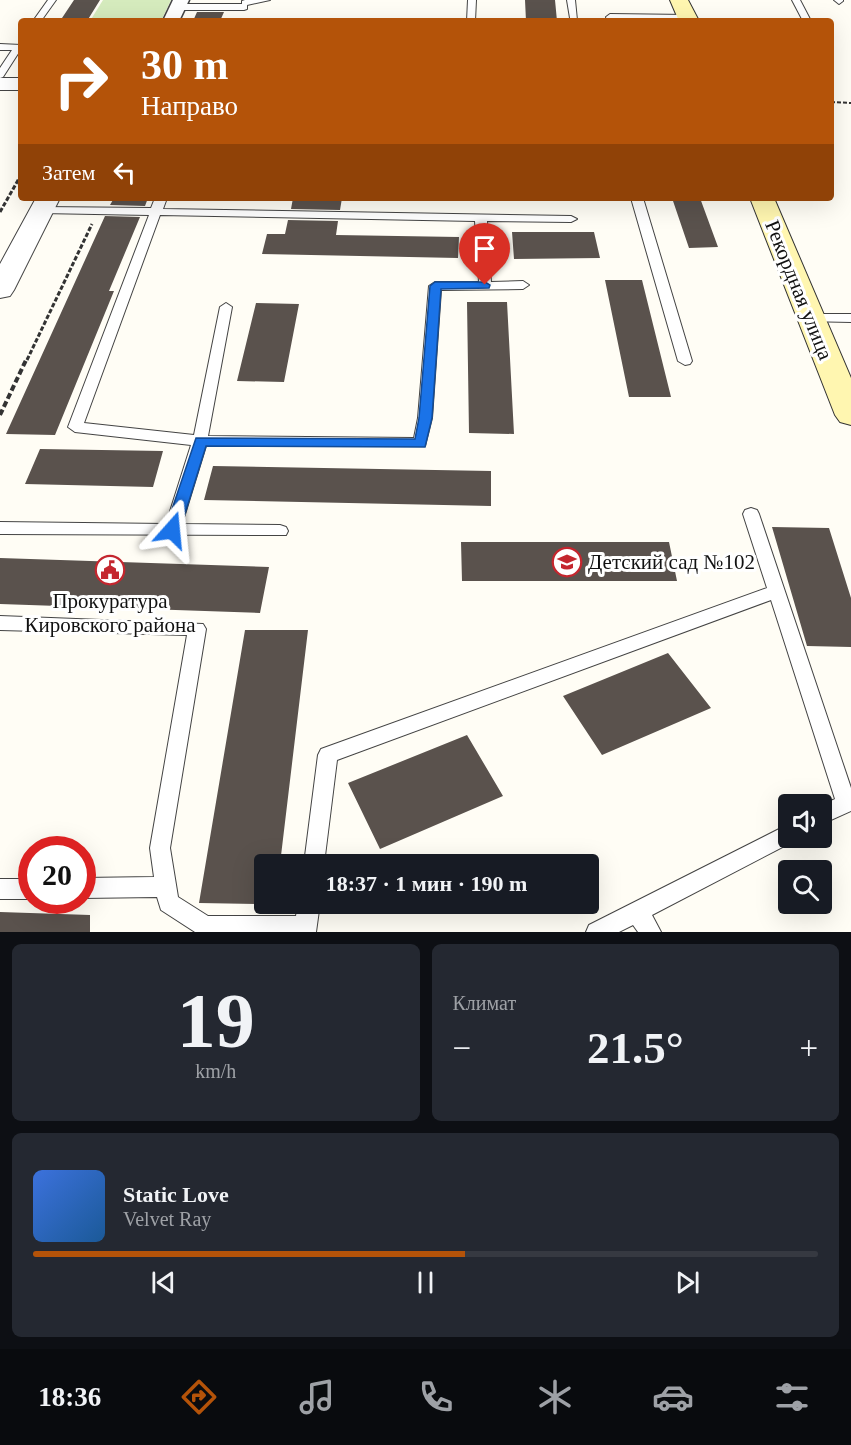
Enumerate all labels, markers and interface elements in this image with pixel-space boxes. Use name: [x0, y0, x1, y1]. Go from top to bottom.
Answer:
icon: right: [42, 42, 120, 120]
text: 30 m: [141, 42, 229, 88]
text: Направо: [141, 91, 238, 121]
icon: left: [108, 156, 141, 189]
text: Затем: [42, 160, 96, 185]
street label: Рекордная улица: [760, 217, 838, 364]
pin: [459, 223, 510, 285]
icon: arrive: [468, 232, 501, 265]
position arrow: [140, 498, 204, 562]
school or university icon: Детский сад №102: [551, 546, 583, 578]
place label: Детский сад №102: [588, 550, 755, 574]
public building icon: Прокуратура Кировского района: [94, 554, 126, 586]
place label: Прокуратура Кировского района: [25, 589, 196, 637]
map controls: [778, 794, 832, 914]
button: sound: [778, 794, 832, 848]
speed limit sign: 20: [18, 836, 96, 914]
button: search: [778, 860, 832, 914]
text: 18:37 · 1 мин · 190 m: [326, 871, 527, 896]
text: 19: [177, 977, 255, 1064]
text: Климат: [453, 992, 516, 1014]
text: 21.5°: [587, 1023, 684, 1073]
text: −: [453, 1030, 471, 1066]
text: +: [799, 1030, 818, 1066]
text: km/h: [195, 1060, 236, 1082]
text: Static Love: [123, 1182, 229, 1207]
text: Velvet Ray: [123, 1208, 211, 1230]
icon: previous: [147, 1266, 180, 1299]
icon: pause: [409, 1266, 442, 1299]
icon: next: [671, 1266, 704, 1299]
icon: directions: [178, 1376, 220, 1418]
icon: music: [296, 1376, 338, 1418]
icon: phone: [415, 1376, 457, 1418]
icon: climate: [534, 1376, 576, 1418]
icon: car: [652, 1376, 694, 1418]
icon: filters: [771, 1376, 813, 1418]
text: 18:36: [38, 1382, 101, 1412]

